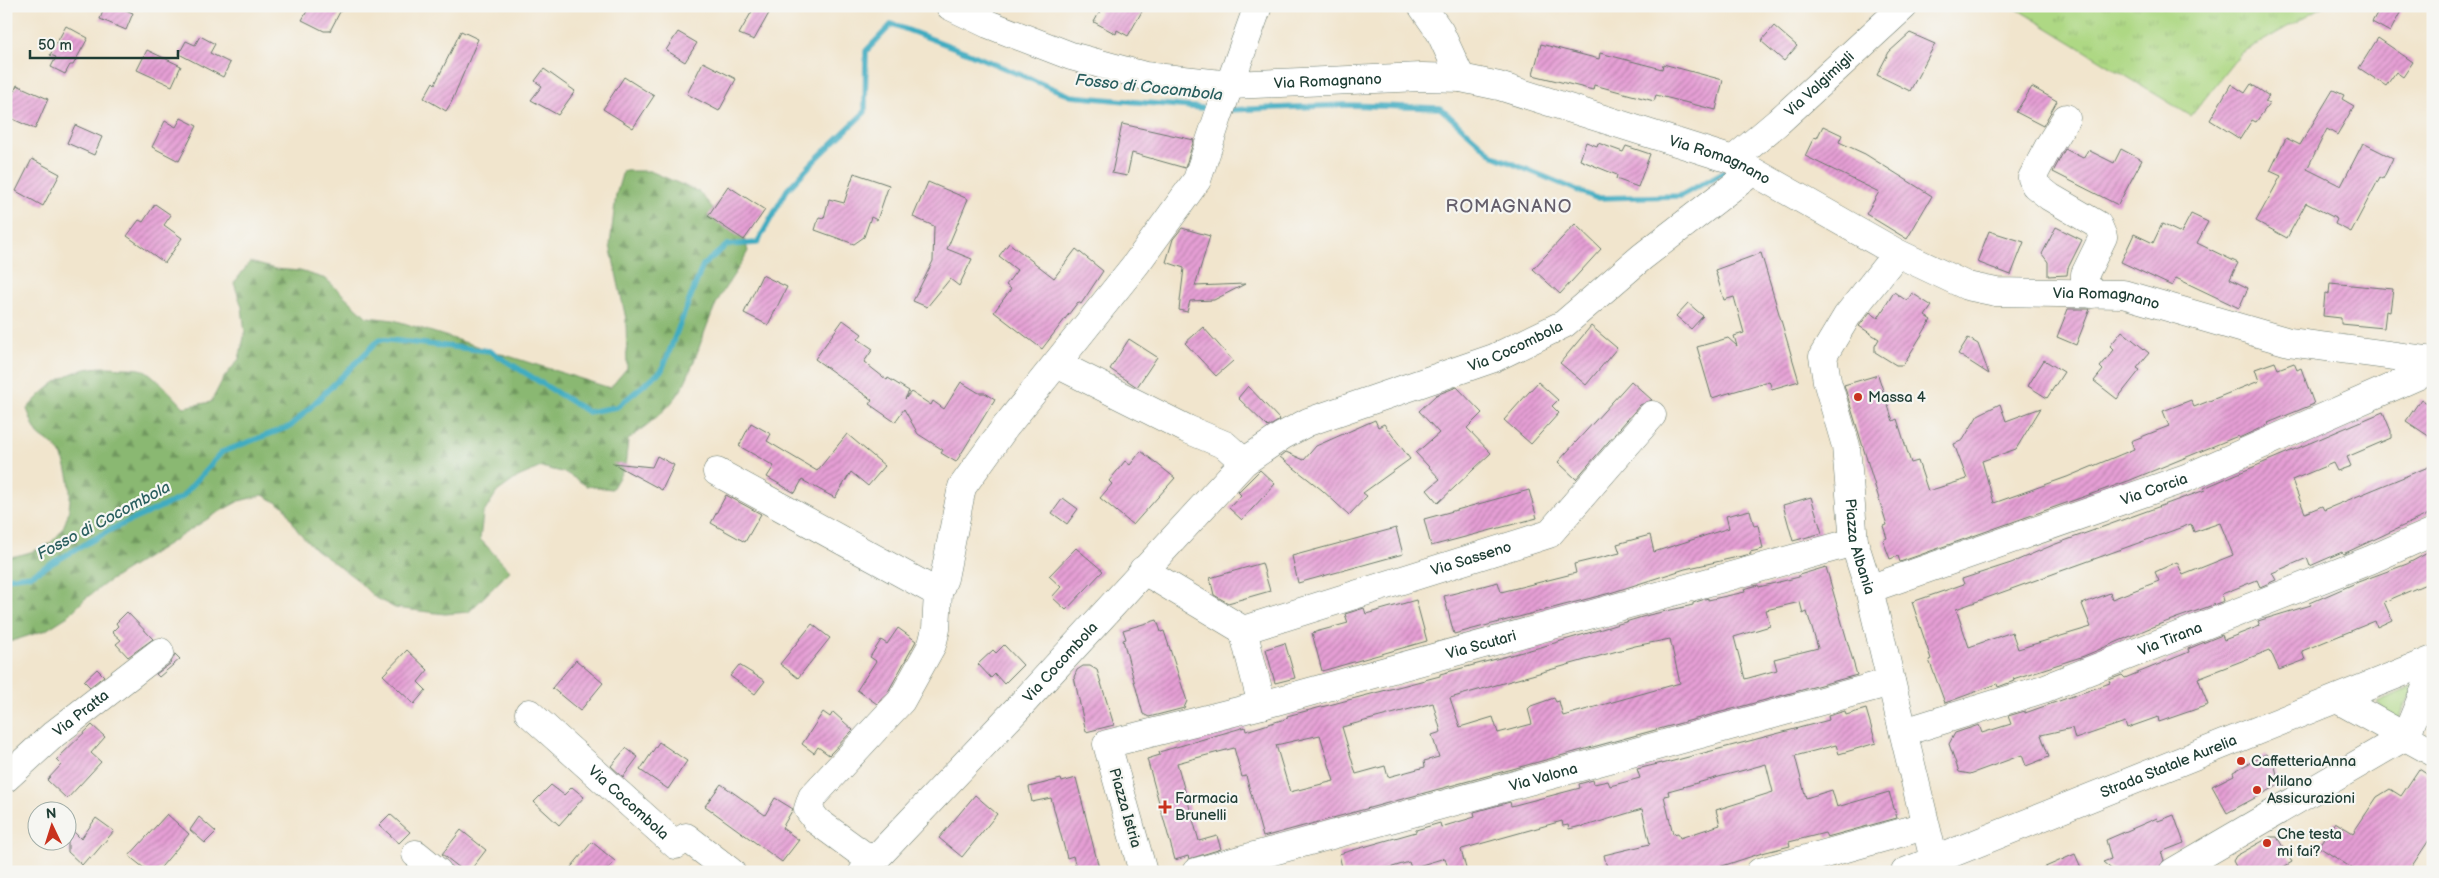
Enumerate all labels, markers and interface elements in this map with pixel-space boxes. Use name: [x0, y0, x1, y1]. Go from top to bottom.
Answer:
scale bar: [30, 28, 178, 60]
text: 50 m: [38, 36, 72, 55]
street label: Via Valgimigli: [1780, 47, 1858, 121]
street label: Via Romagnano: [1273, 69, 1382, 93]
water label: Fosso di Cocombola: [1074, 71, 1224, 105]
street label: Via Romagnano: [1667, 131, 1774, 189]
district label: ROMAGNANO: [1446, 196, 1572, 217]
street label: Via Romagnano: [2053, 283, 2162, 314]
street label: Via Cocombola: [1465, 317, 1566, 376]
place label: Massa 4: [1868, 388, 1926, 407]
marker: Massa 4: [1852, 391, 1864, 403]
street label: Via Corcia: [2118, 469, 2190, 510]
water label: Fosso di Cocombola: [34, 478, 174, 564]
street label: Piazza Albania: [1841, 498, 1879, 596]
street label: Via Sasseno: [1428, 537, 1514, 580]
street label: Via Cocombola: [1019, 618, 1102, 706]
street label: Via Tirana: [2135, 618, 2205, 660]
street label: Via Scutari: [1444, 626, 1518, 663]
street label: Via Pratta: [49, 686, 113, 741]
street label: Strada Statale Aurelia: [2097, 730, 2240, 802]
place label: CaffetteriaAnna: [2251, 752, 2356, 771]
marker: CaffetteriaAnna: [2235, 755, 2247, 767]
street label: Via Valona: [1507, 759, 1580, 795]
street label: Via Cocombola: [584, 761, 673, 844]
street label: Piazza Istria: [1105, 766, 1145, 850]
place label: Milano Assicurazioni: [2267, 772, 2355, 808]
marker: Milano Assicurazioni: [2251, 784, 2263, 796]
place label: Farmacia Brunelli: [1175, 789, 1238, 825]
north arrow: [28, 800, 78, 850]
marker: Farmacia Brunelli: [1159, 801, 1171, 813]
text: N: [45, 805, 57, 822]
place label: Che testa mi fai?: [2277, 825, 2342, 861]
marker: Che testa mi fai?: [2261, 837, 2273, 849]

